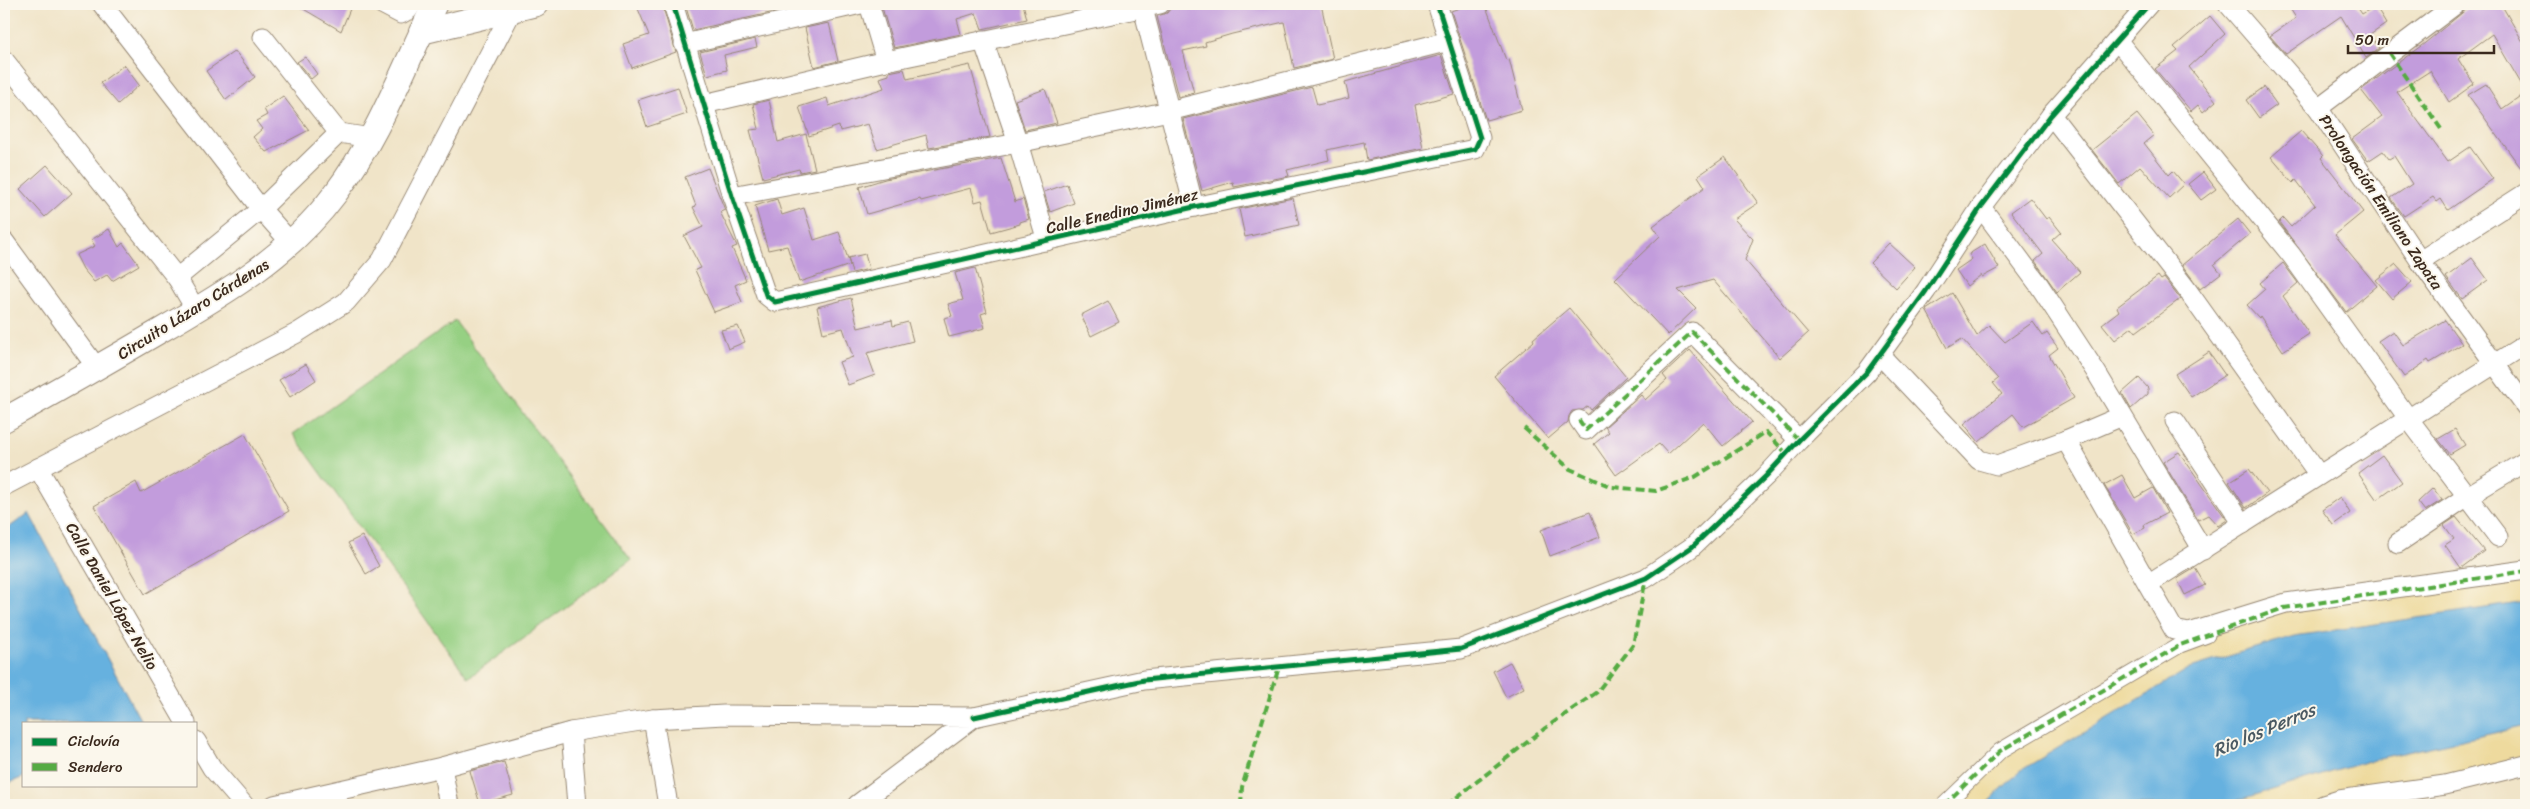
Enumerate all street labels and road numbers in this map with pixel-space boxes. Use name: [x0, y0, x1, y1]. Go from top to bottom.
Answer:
street label: Prolongación Emiliano Zapata: [2311, 108, 2451, 297]
street label: Calle Enedino Jiménez: [1043, 179, 1201, 243]
street label: Circuito Lázaro Cárdenas: [111, 250, 275, 368]
street label: Calle Daniel López Nelio: [58, 516, 166, 676]

